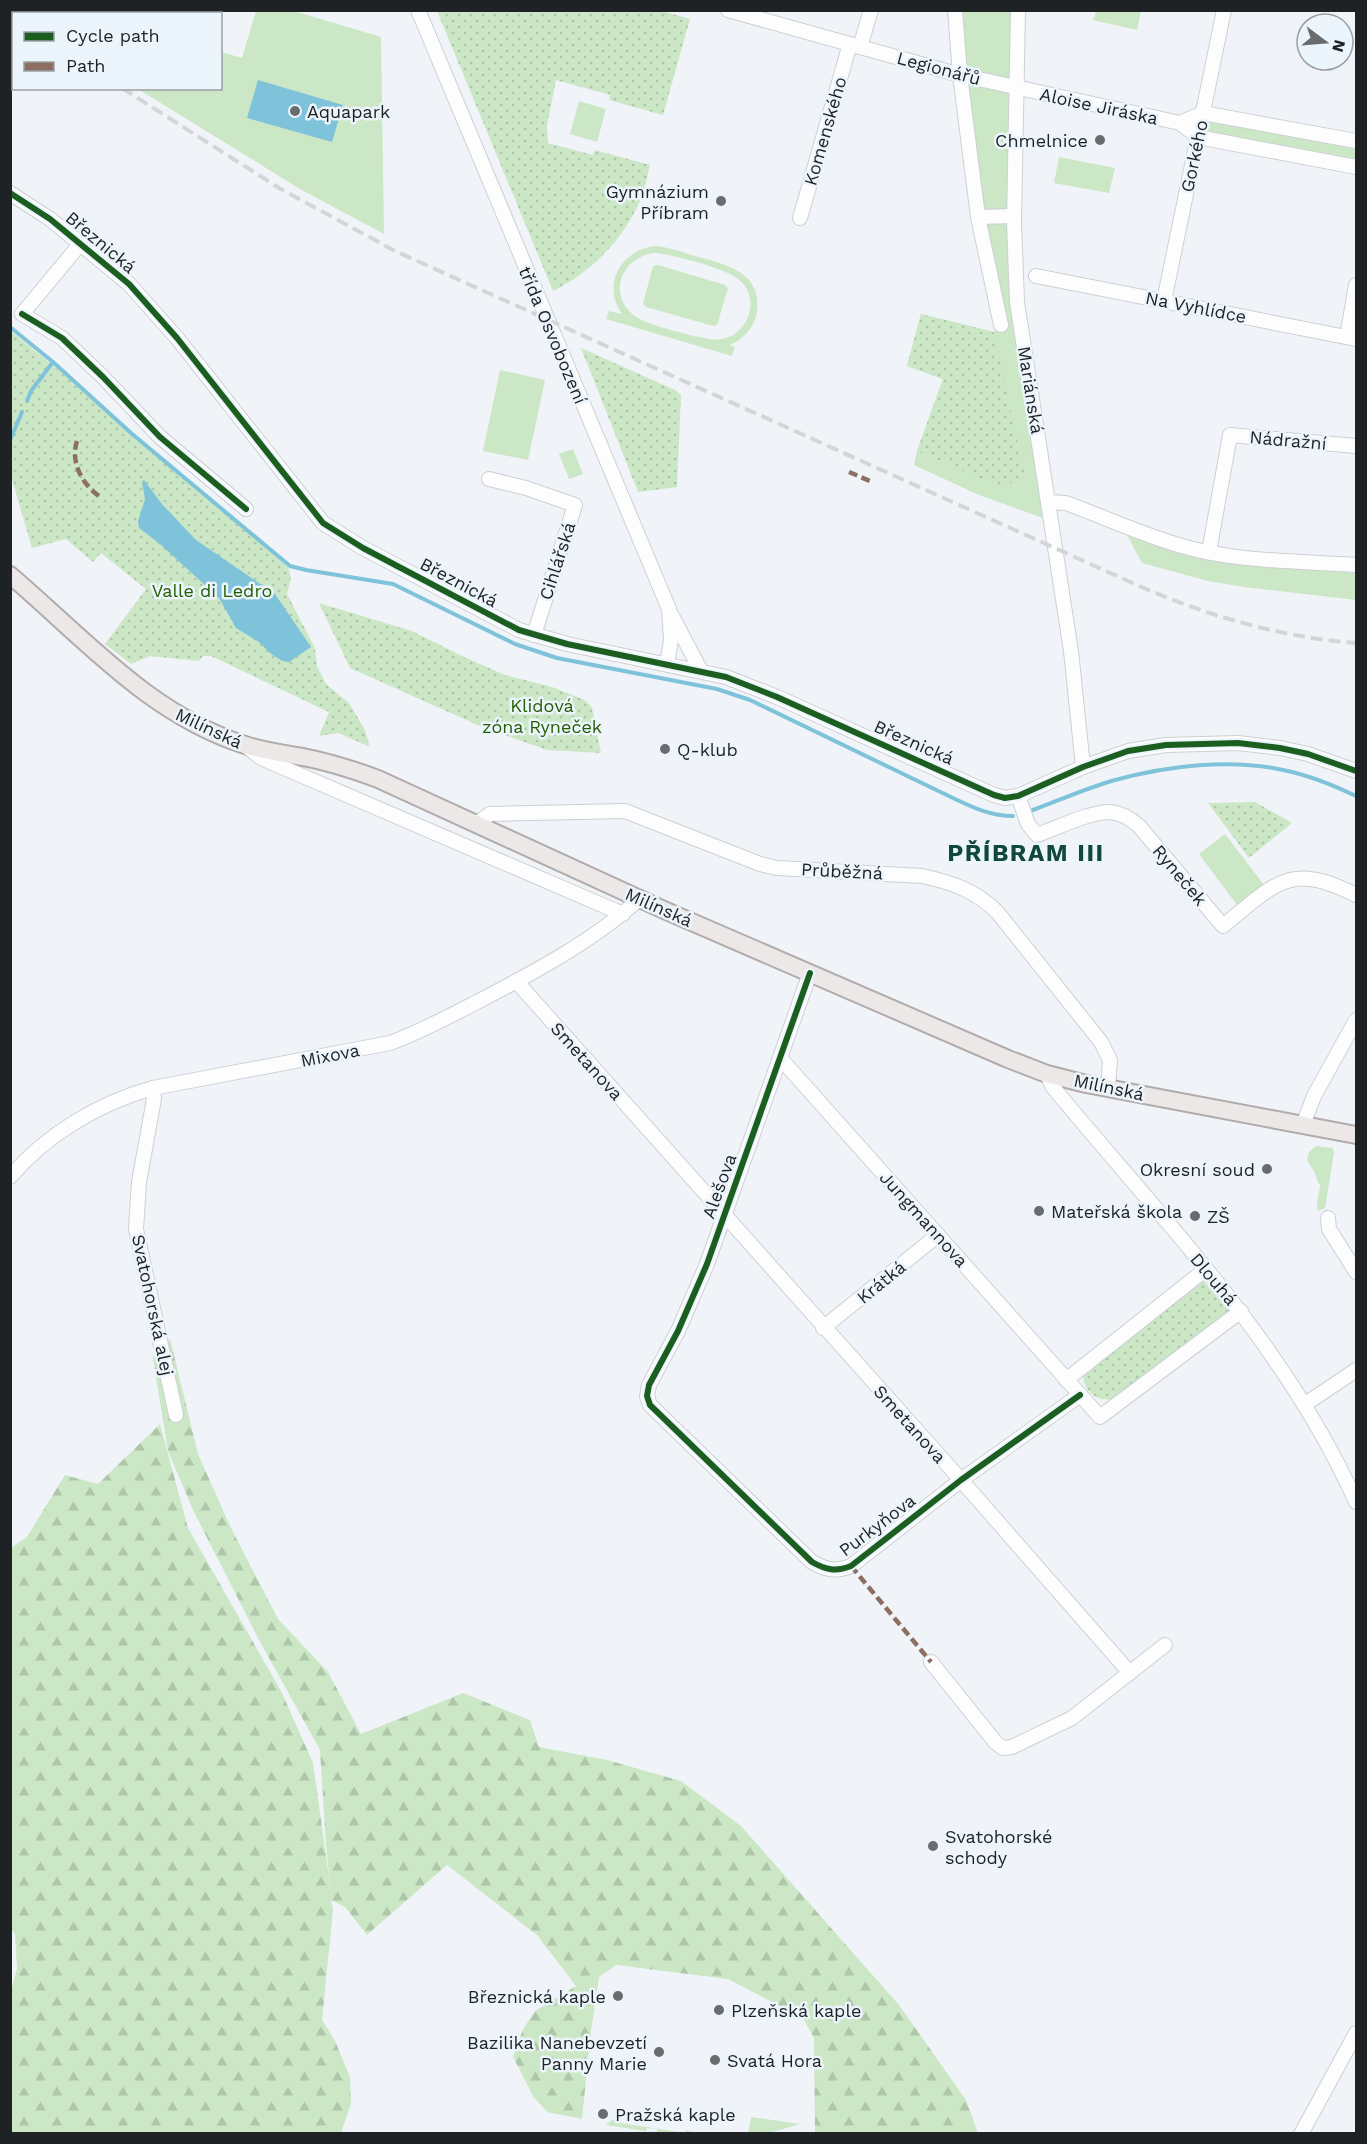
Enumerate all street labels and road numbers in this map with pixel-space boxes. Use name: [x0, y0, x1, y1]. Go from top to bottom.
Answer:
street label: Legionářů: [895, 47, 983, 89]
street label: Komenského: [799, 74, 851, 188]
street label: Aloise Jiráska: [1038, 83, 1160, 129]
street label: Gorkého: [1176, 118, 1212, 194]
street label: Březnická: [62, 207, 140, 277]
street label: třída Osvobození: [515, 263, 592, 407]
street label: Na Vyhlídce: [1144, 287, 1248, 327]
street label: Mariánská: [1014, 345, 1048, 435]
street label: Nádražní: [1249, 426, 1328, 454]
street label: Cihlářská: [535, 519, 579, 603]
street label: Březnická: [417, 553, 501, 611]
street label: Milínská: [172, 703, 246, 753]
street label: Březnická: [871, 715, 957, 769]
street label: Ryneček: [1149, 840, 1211, 910]
street label: Průběžná: [800, 858, 884, 884]
street label: Milínská: [622, 883, 696, 931]
street label: Smetanova: [547, 1018, 627, 1104]
street label: Mixova: [299, 1039, 361, 1071]
street label: Milínská: [1072, 1069, 1146, 1105]
street label: Alešova: [698, 1151, 740, 1221]
street label: Jungmannova: [876, 1167, 972, 1271]
street label: Svatohorská alej: [128, 1232, 178, 1378]
street label: Dlouhá: [1186, 1249, 1242, 1309]
street label: Krátká: [852, 1256, 910, 1308]
street label: Smetanova: [870, 1381, 950, 1467]
street label: Purkyňova: [835, 1489, 919, 1561]

